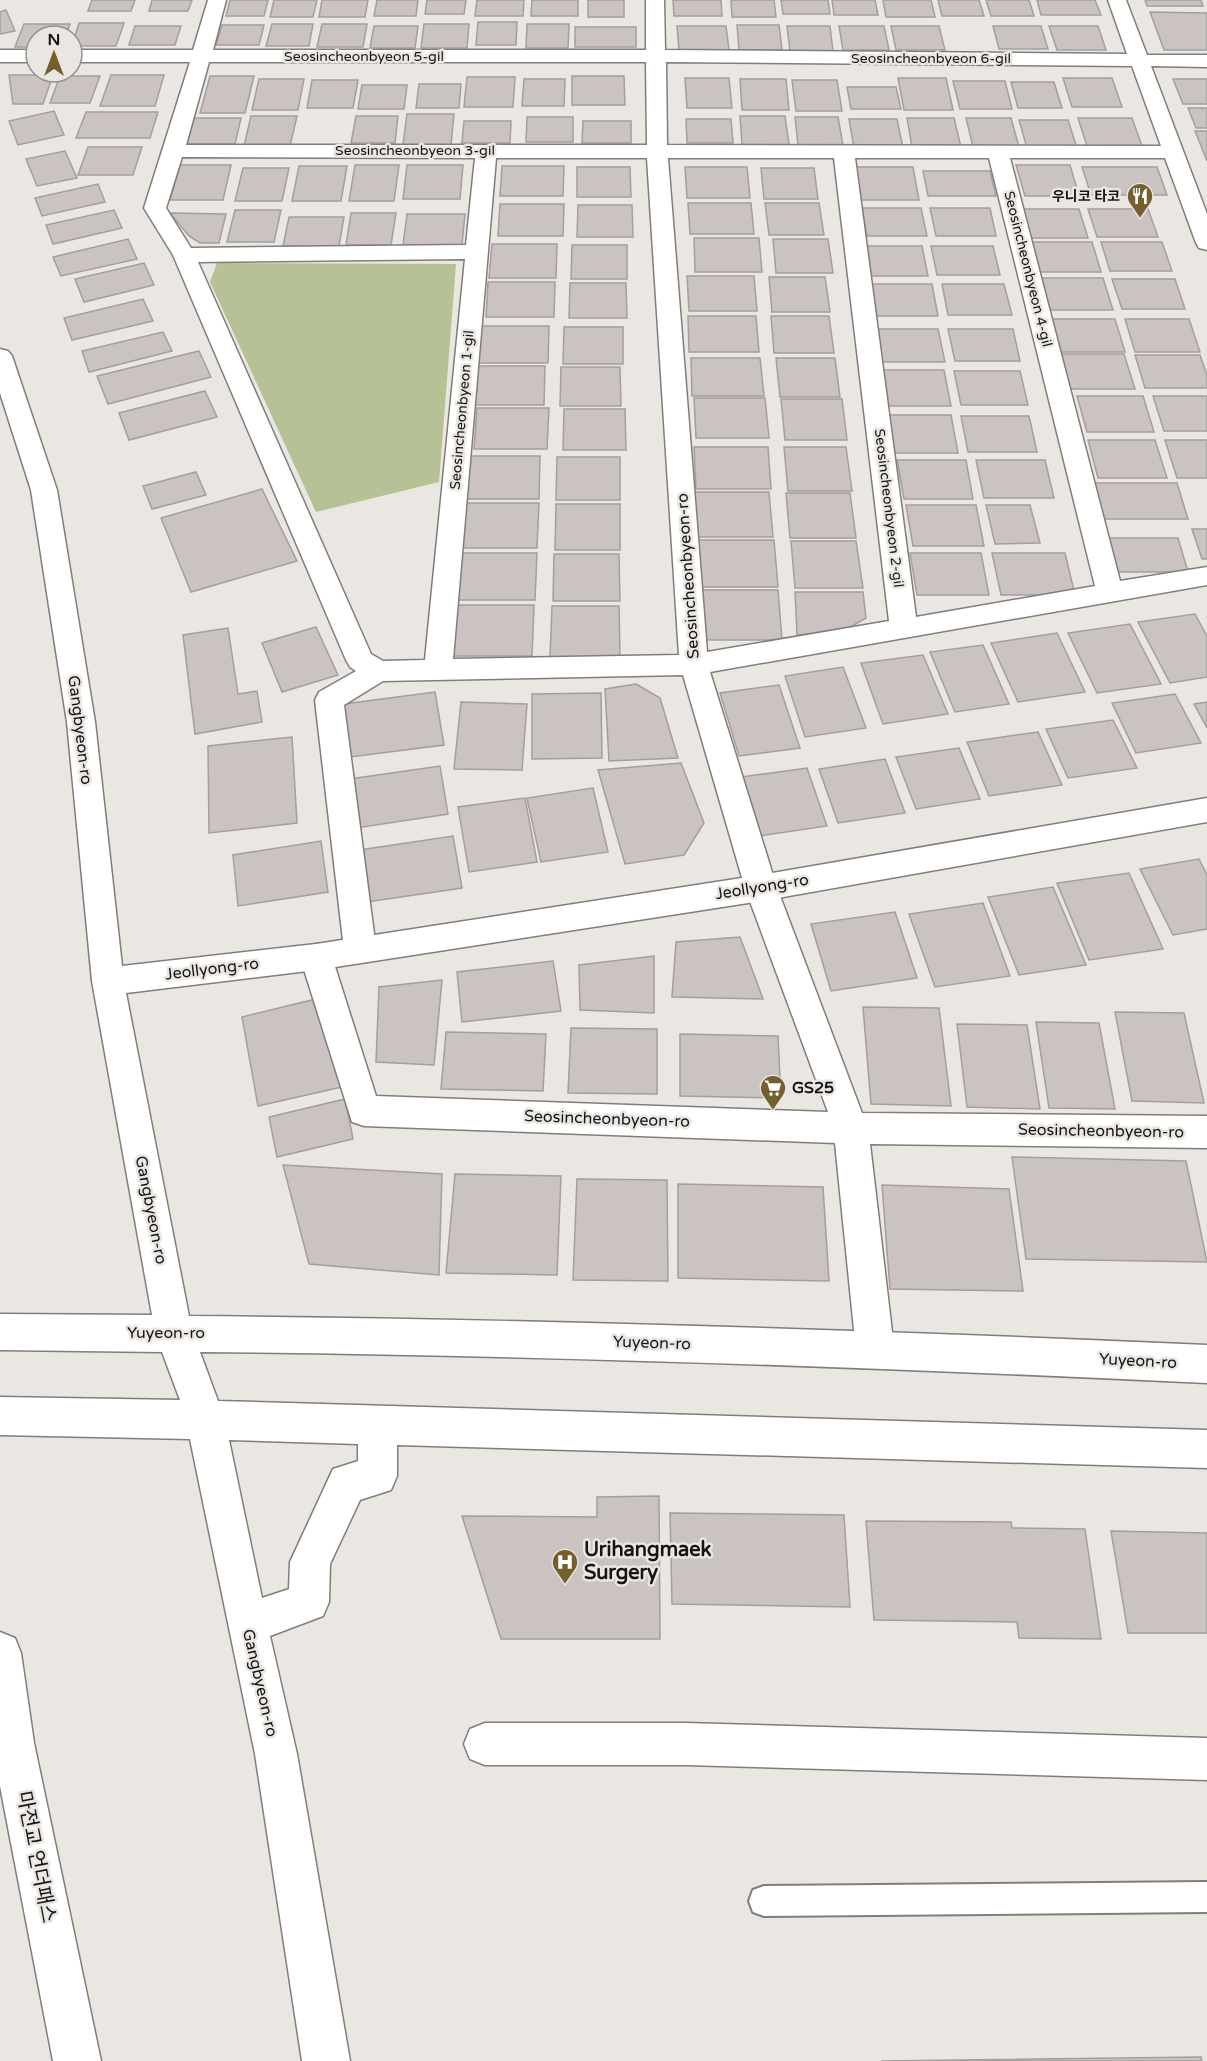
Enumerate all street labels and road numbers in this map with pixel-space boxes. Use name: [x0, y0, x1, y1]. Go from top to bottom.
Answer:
street label: Seosincheonbyeon 5-gil: [284, 48, 444, 65]
street label: Seosincheonbyeon 6-gil: [851, 50, 1011, 67]
street label: Seosincheonbyeon 3-gil: [335, 142, 495, 159]
street label: Seosincheonbyeon 4-gil: [1000, 189, 1056, 349]
street label: Seosincheonbyeon 1-gil: [447, 330, 477, 490]
street label: Seosincheonbyeon 2-gil: [871, 428, 907, 588]
street label: Seosincheonbyeon-ro: [672, 493, 704, 659]
street label: Gangbyeon-ro: [63, 674, 97, 786]
street label: Jeollyong-ro: [714, 870, 810, 904]
street label: Jeollyong-ro: [164, 953, 260, 985]
street label: Seosincheonbyeon-ro: [524, 1106, 690, 1132]
street label: Seosincheonbyeon-ro: [1018, 1120, 1184, 1142]
street label: Gangbyeon-ro: [131, 1154, 171, 1266]
street label: Yuyeon-ro: [127, 1323, 205, 1343]
street label: Yuyeon-ro: [613, 1332, 691, 1354]
street label: Yuyeon-ro: [1099, 1349, 1177, 1373]
street label: Gangbyeon-ro: [238, 1627, 282, 1739]
street label: 마전교 언더패스: [11, 1789, 61, 1925]

